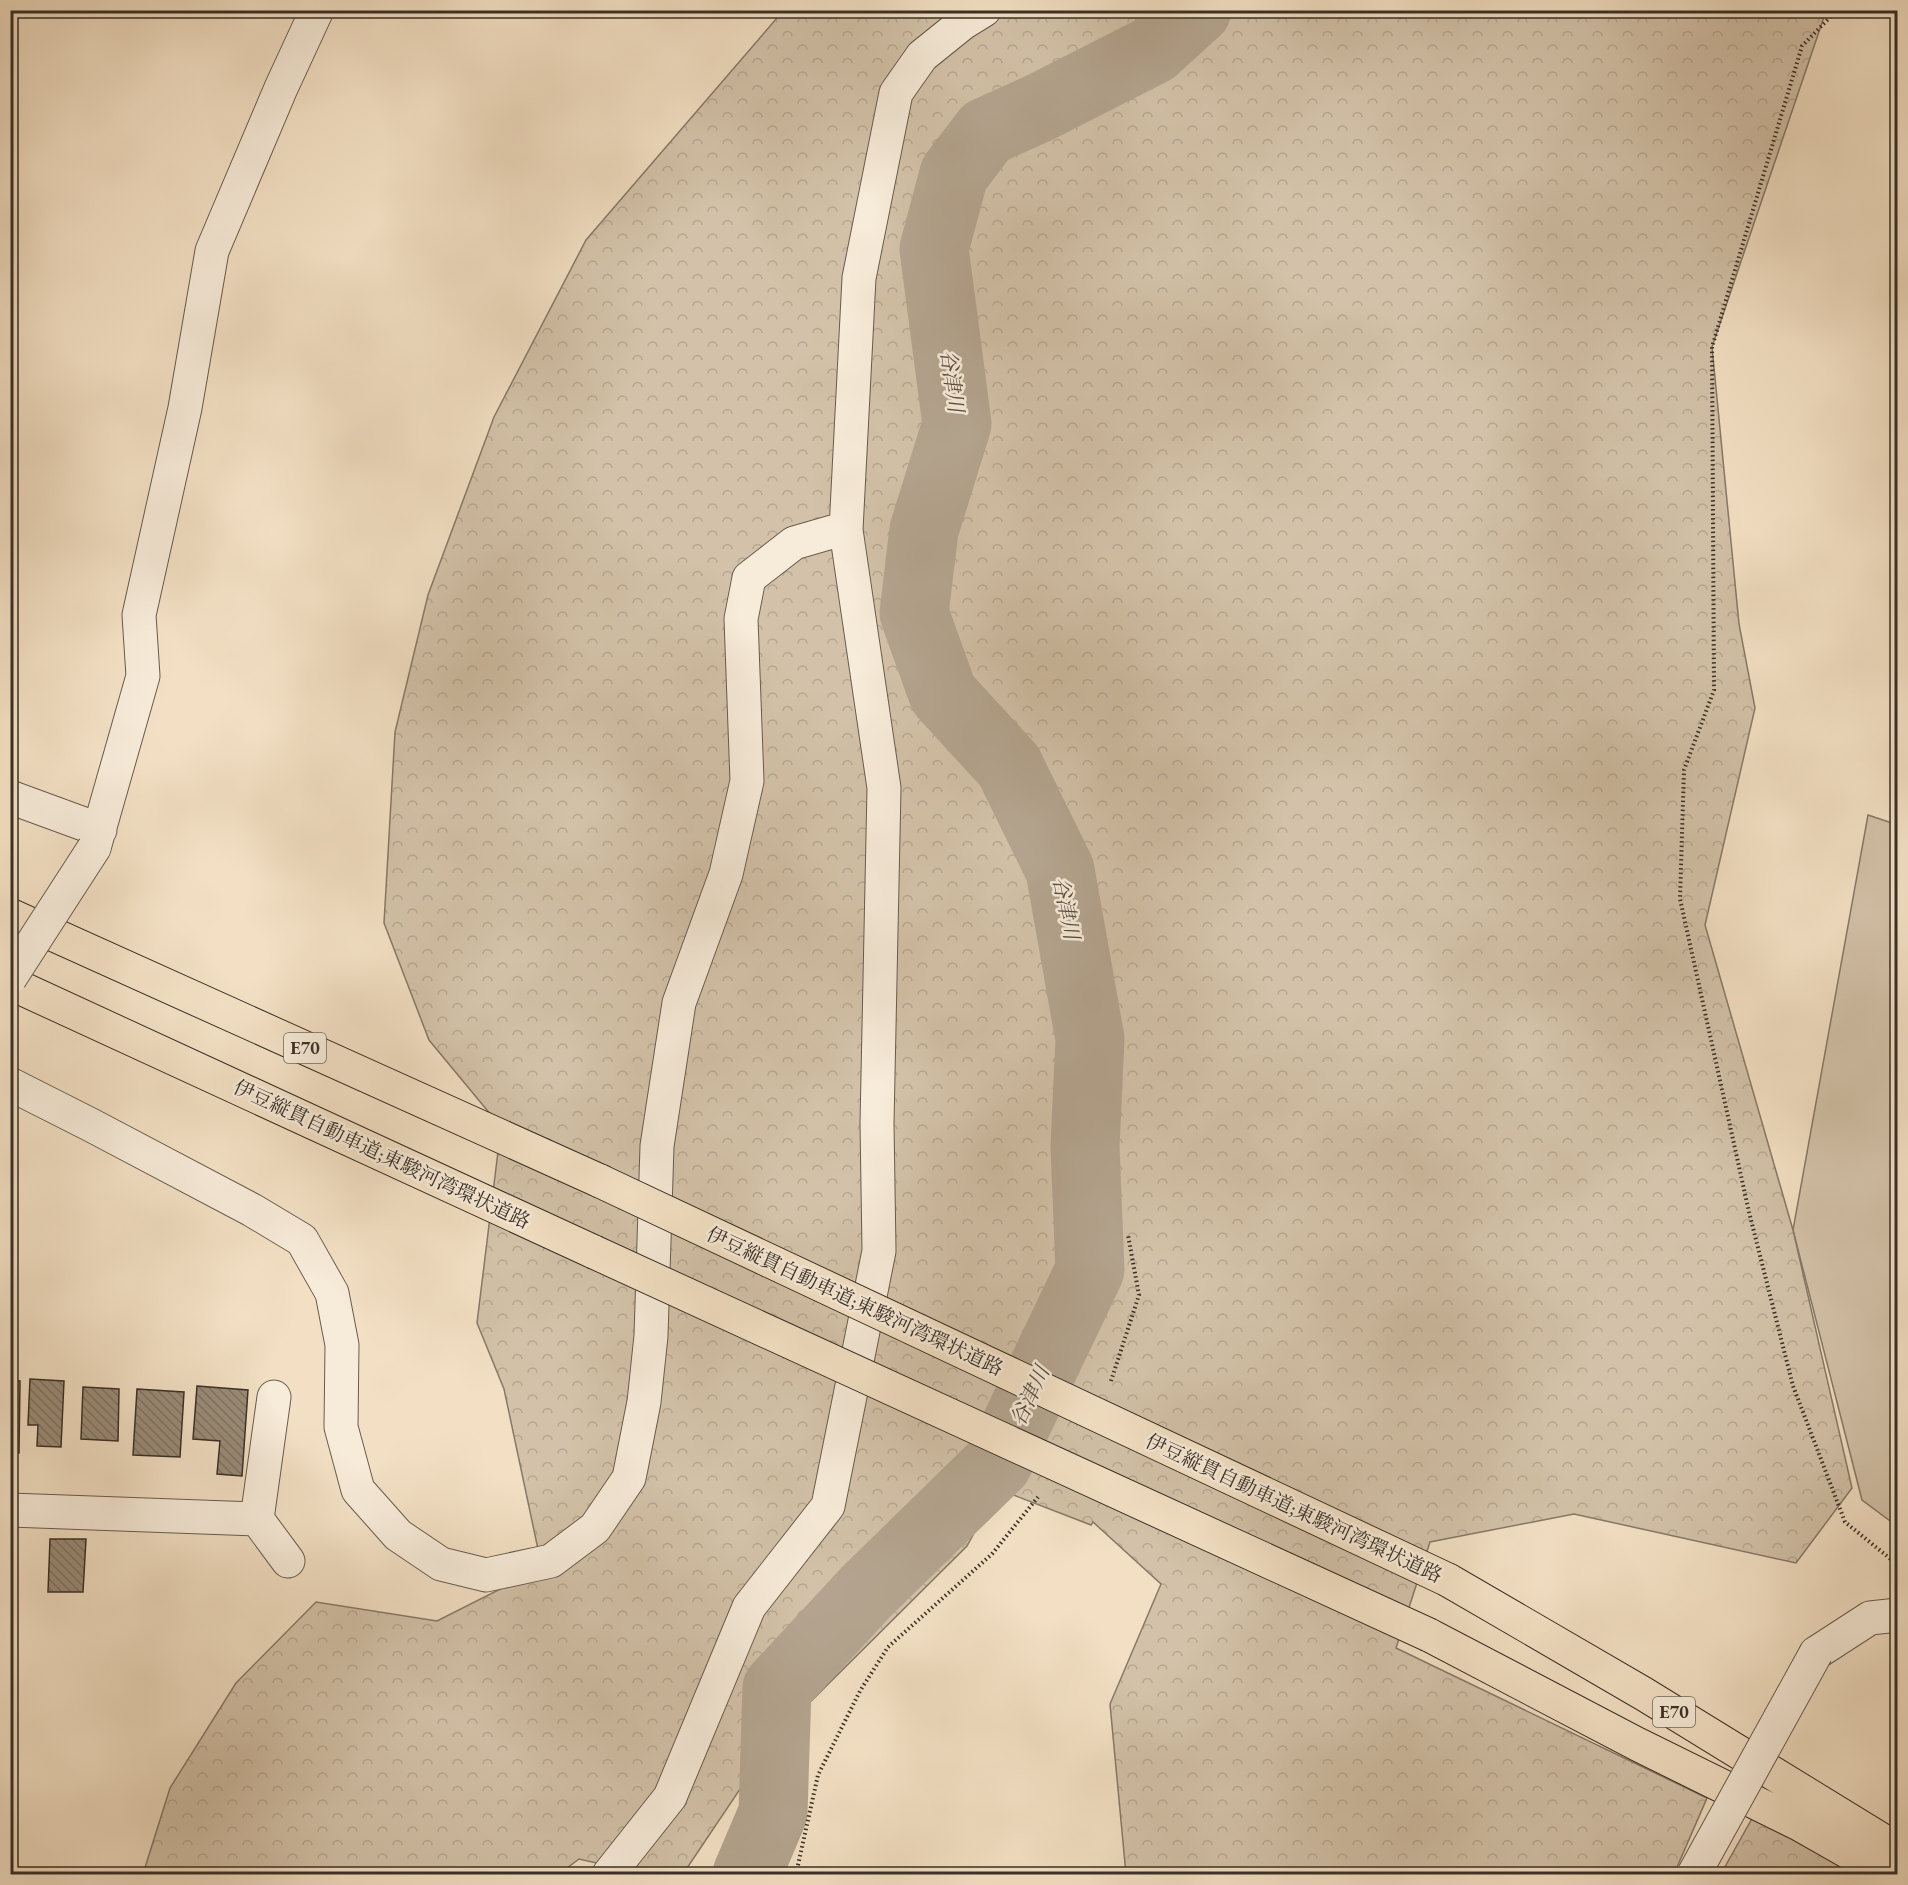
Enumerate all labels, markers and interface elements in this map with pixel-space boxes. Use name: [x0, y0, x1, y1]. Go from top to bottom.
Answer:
water label: 谷津川: [935, 348, 971, 416]
water label: 谷津川: [1047, 874, 1086, 943]
road number: E70: [284, 1033, 326, 1063]
street label: 伊豆縦貫自動車道;東駿河湾環状道路: [229, 1074, 535, 1234]
street label: 伊豆縦貫自動車道;東駿河湾環状道路: [702, 1221, 1008, 1381]
water label: 谷津川: [1004, 1360, 1056, 1430]
street label: 伊豆縦貫自動車道;東駿河湾環状道路: [1141, 1428, 1447, 1588]
road number: E70: [1653, 1697, 1695, 1727]

